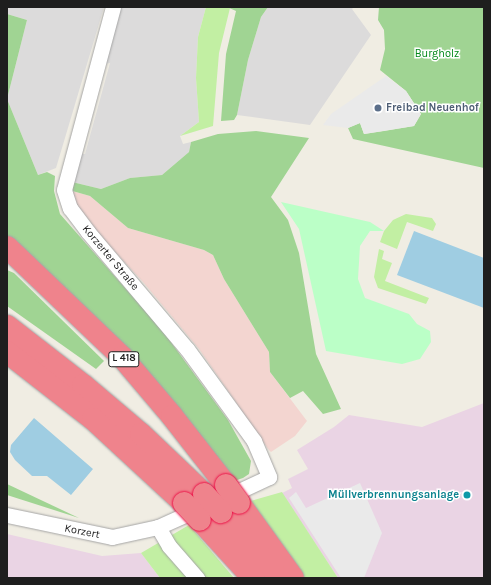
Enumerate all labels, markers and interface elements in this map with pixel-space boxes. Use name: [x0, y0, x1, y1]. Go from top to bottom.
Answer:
park label: Burgholz: [415, 47, 459, 61]
place label: Freibad Neuenhof: [386, 101, 479, 115]
marker: Freibad Neuenhof: [373, 103, 383, 113]
street label: Korzerter Straße: [79, 223, 141, 293]
road number: L 418: [108, 351, 140, 367]
place label: Müllverbrennungsanlage: [328, 488, 459, 502]
marker: Müllverbrennungsanlage: [462, 490, 472, 500]
street label: Korzert: [63, 522, 101, 542]

